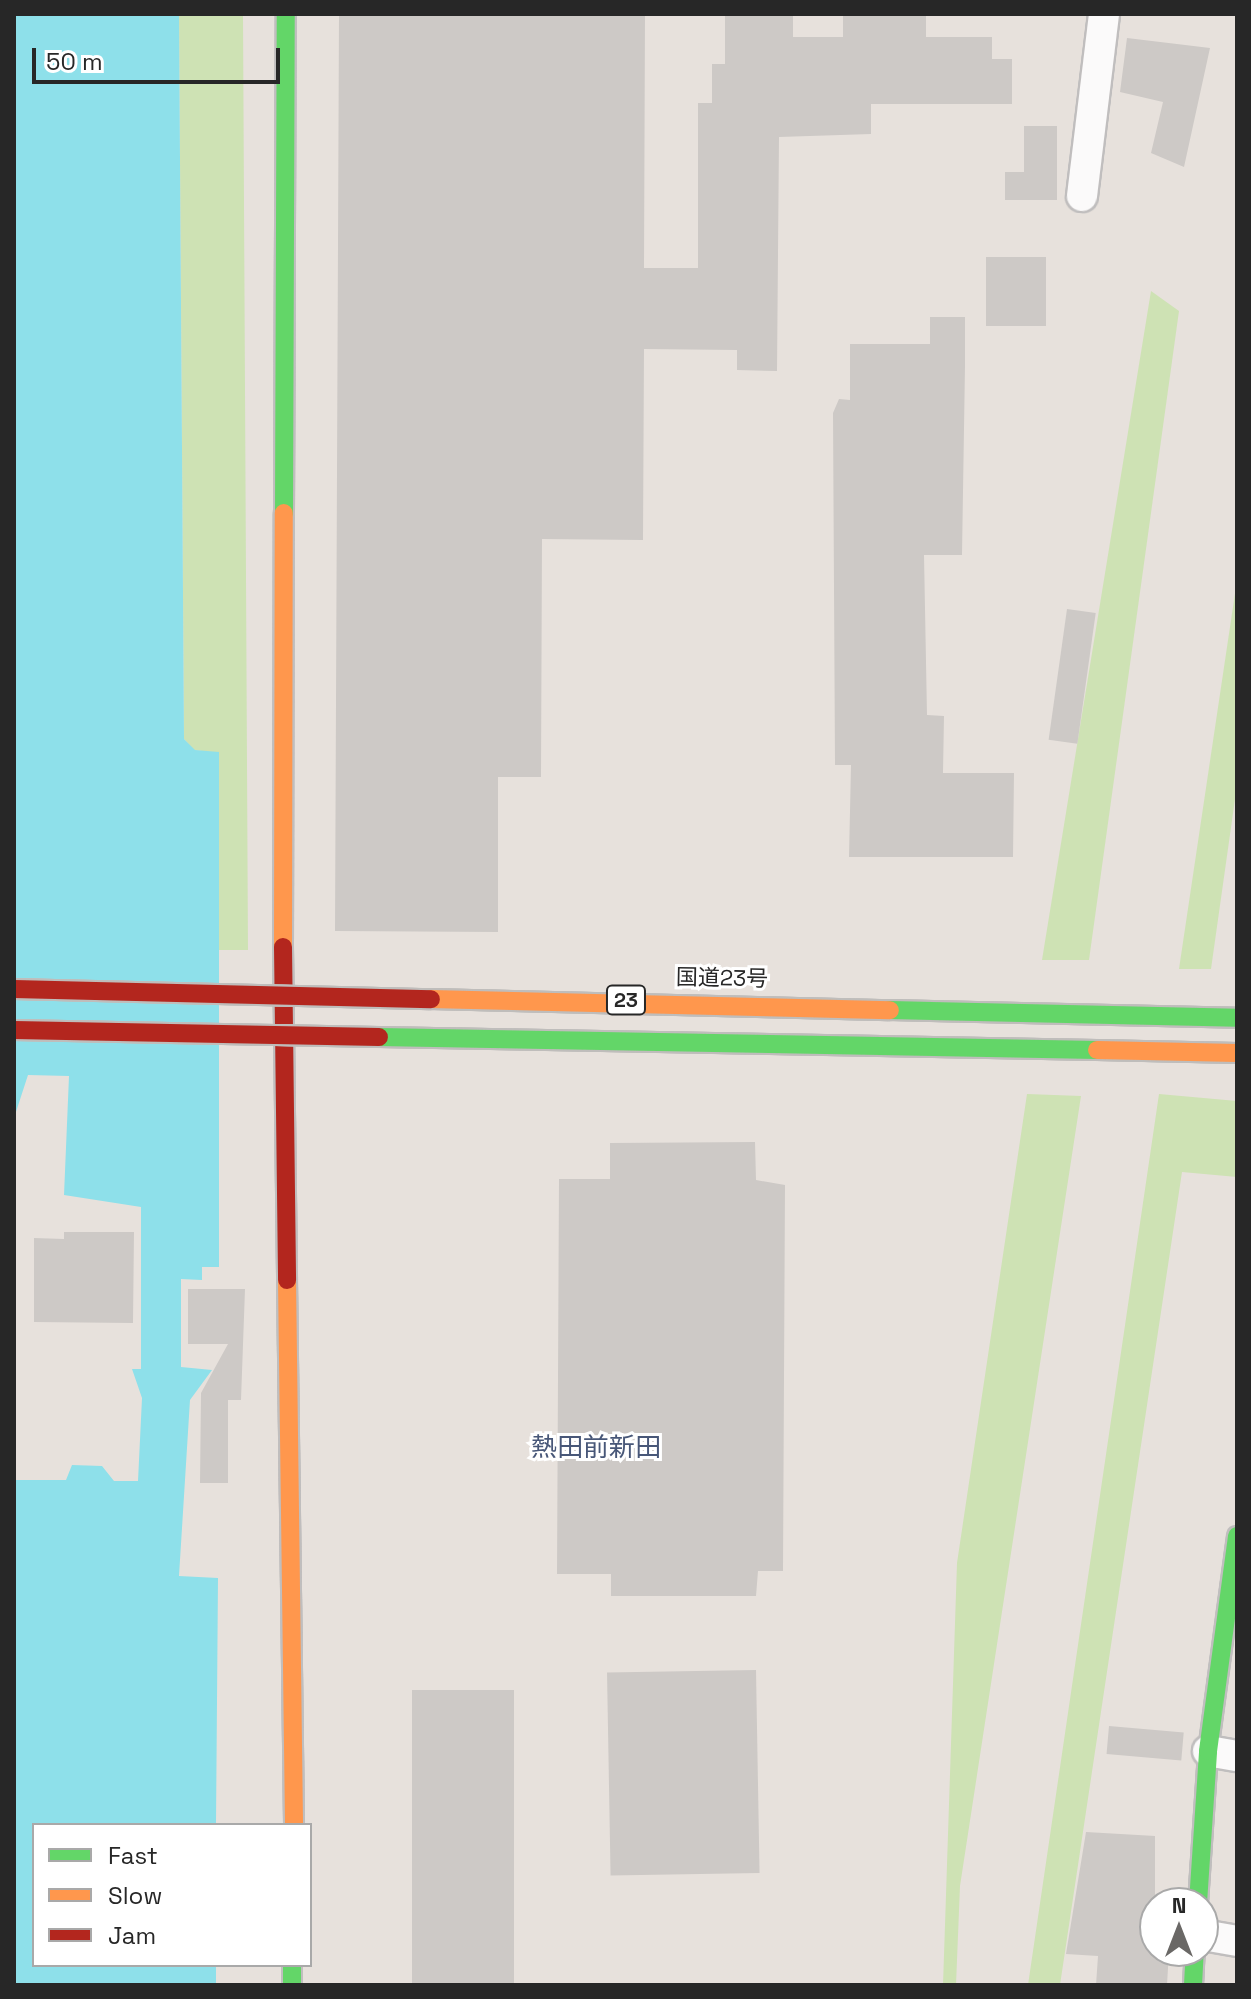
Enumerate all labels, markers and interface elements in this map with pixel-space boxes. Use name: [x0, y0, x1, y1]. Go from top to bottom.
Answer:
scale bar: [36, 32, 284, 82]
text: 50 m: [46, 46, 103, 77]
street label: 国道23号: [676, 964, 768, 992]
road number: 23: [604, 984, 648, 1016]
district label: 熱田前新田: [531, 1432, 661, 1464]
legend: [32, 1823, 312, 1967]
text: Fast: [108, 1840, 158, 1871]
text: Slow: [108, 1880, 162, 1911]
north arrow: [1139, 1887, 1219, 1967]
text: N: [1172, 1891, 1186, 1919]
text: Jam: [108, 1920, 156, 1951]

